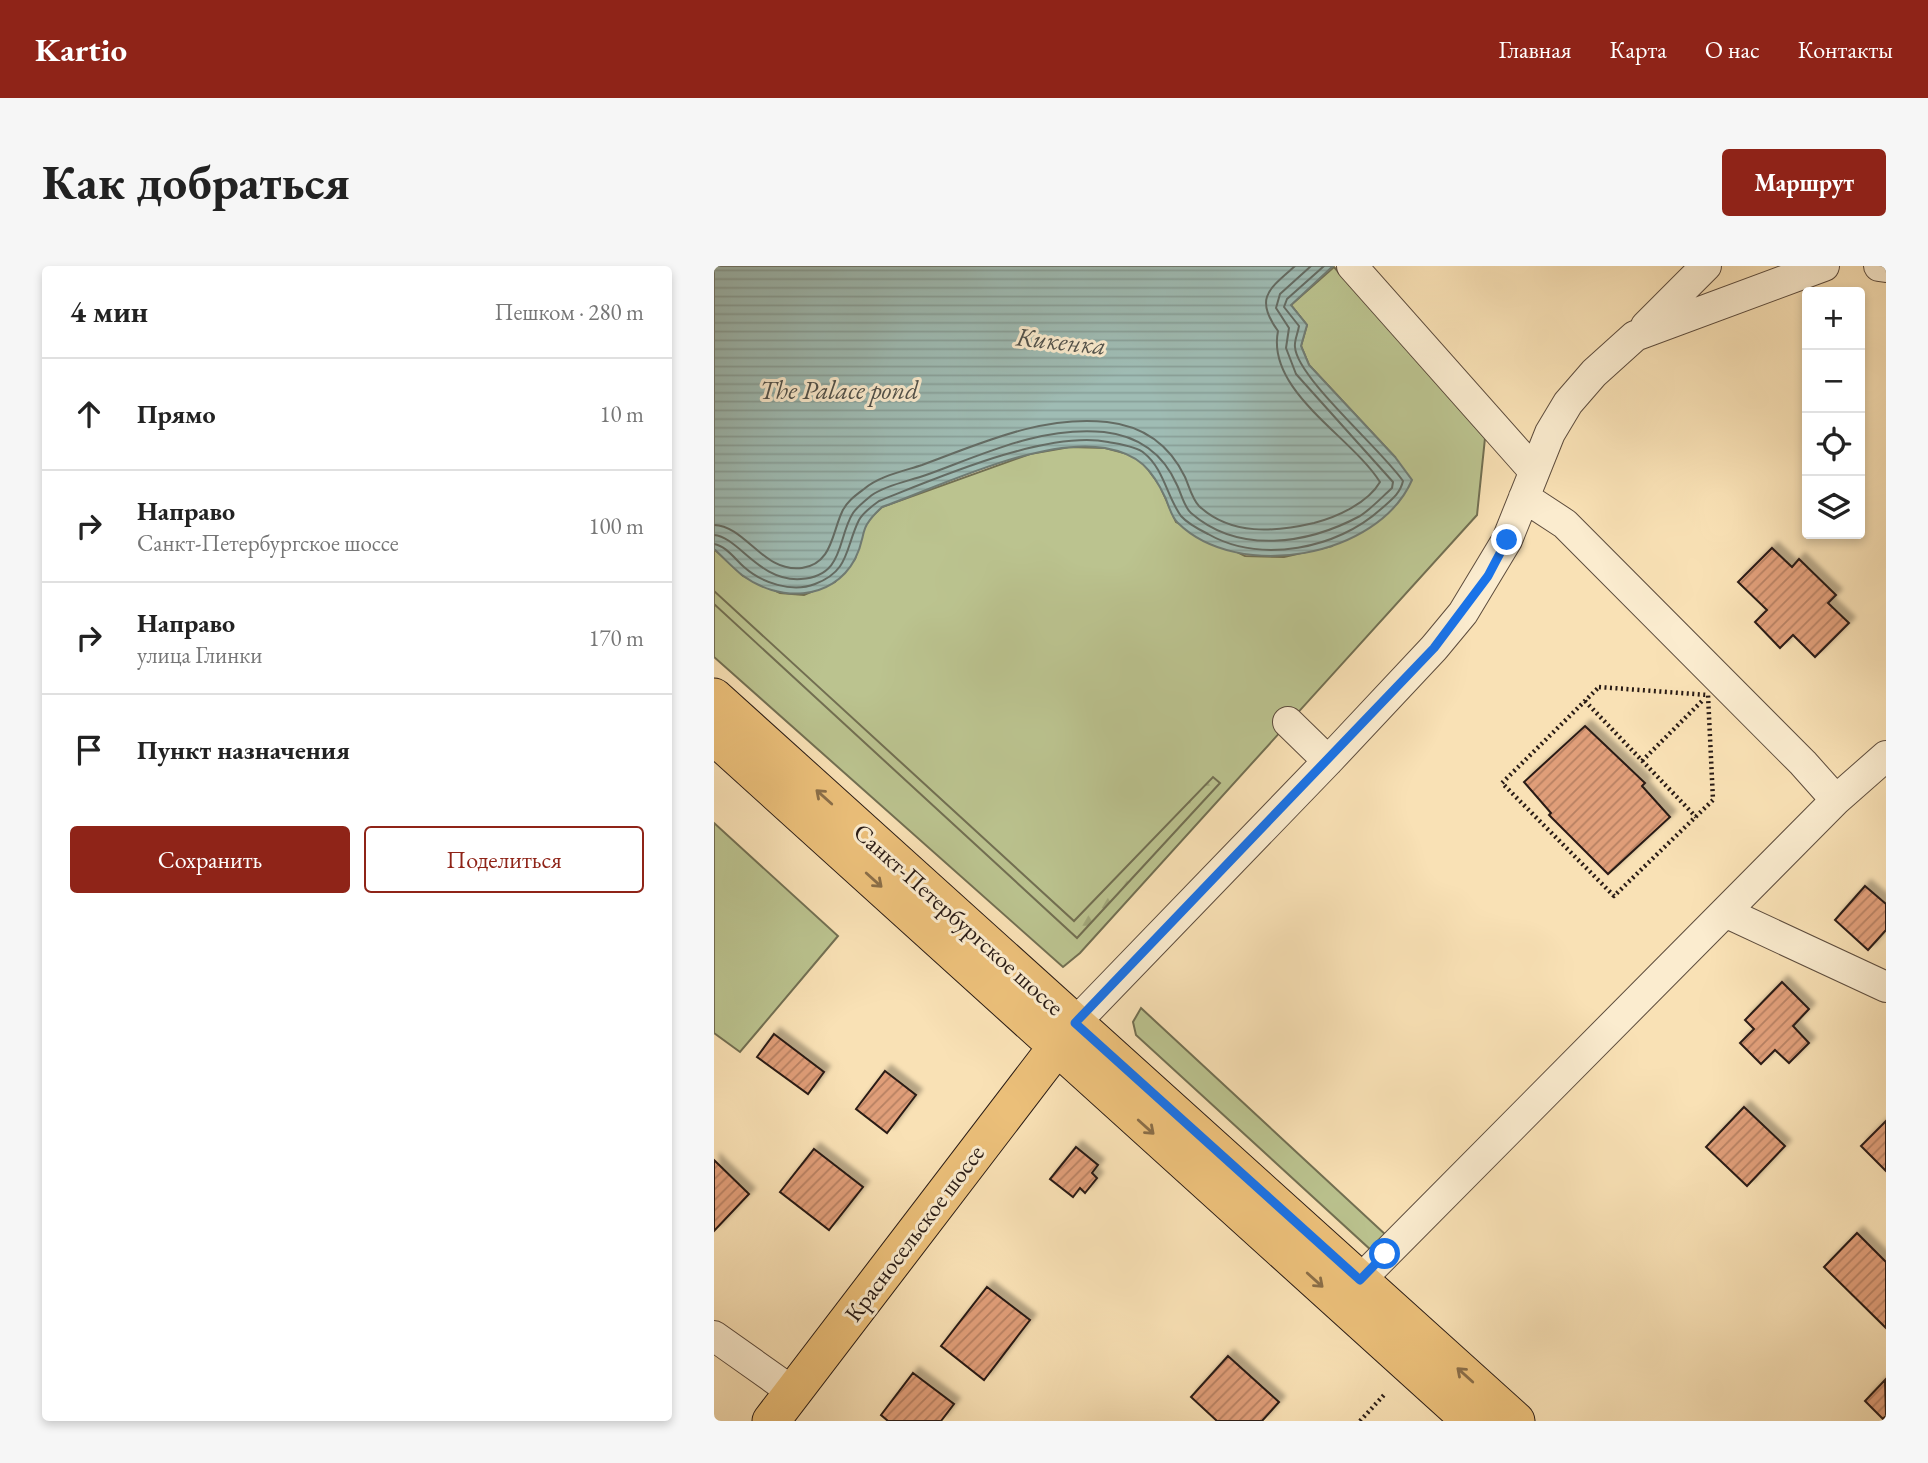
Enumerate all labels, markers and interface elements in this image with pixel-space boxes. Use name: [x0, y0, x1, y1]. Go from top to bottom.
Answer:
text: Kartio: [35, 28, 127, 71]
text: Главная: [1498, 34, 1572, 65]
text: Карта: [1610, 34, 1667, 65]
text: О нас: [1705, 34, 1760, 65]
text: Контакты: [1798, 34, 1893, 65]
button: Маршрут: [1722, 149, 1886, 216]
text: Как добраться: [42, 150, 350, 214]
map controls: [1802, 287, 1865, 539]
button: +: [1802, 287, 1865, 350]
text: 4 мин: [70, 292, 148, 331]
text: Пешком · 280 m: [495, 297, 644, 327]
water label: Кикенка: [1013, 319, 1108, 363]
button: −: [1802, 350, 1865, 413]
water label: The Palace pond: [759, 373, 919, 407]
icon: ahead: [70, 395, 108, 433]
text: Прямо: [137, 397, 216, 431]
text: 10 m: [599, 399, 644, 429]
button: locate: [1802, 413, 1865, 476]
button: layers: [1802, 476, 1865, 539]
text: Направо: [137, 494, 235, 528]
icon: right: [70, 507, 108, 545]
text: 100 m: [588, 511, 644, 541]
route end: [1491, 524, 1522, 555]
text: Санкт-Петербургское шоссе: [137, 528, 399, 558]
text: Направо: [137, 606, 235, 640]
icon: right: [70, 619, 108, 657]
text: 170 m: [588, 623, 644, 653]
text: улица Глинки: [137, 640, 262, 670]
icon: arrive: [70, 731, 108, 769]
text: Пункт назначения: [137, 733, 350, 767]
one-way arrow: [816, 789, 834, 805]
street label: Санкт-Петербургское шоссе: [847, 816, 1071, 1022]
button: Сохранить: [70, 826, 350, 893]
button: Поделиться: [364, 826, 644, 893]
one-way arrow: [864, 872, 882, 888]
one-way arrow: [1137, 1119, 1155, 1135]
street label: Красносельское шоссе: [837, 1138, 991, 1328]
route start: [1369, 1238, 1400, 1269]
one-way arrow: [1306, 1271, 1323, 1288]
one-way arrow: [1456, 1367, 1474, 1383]

